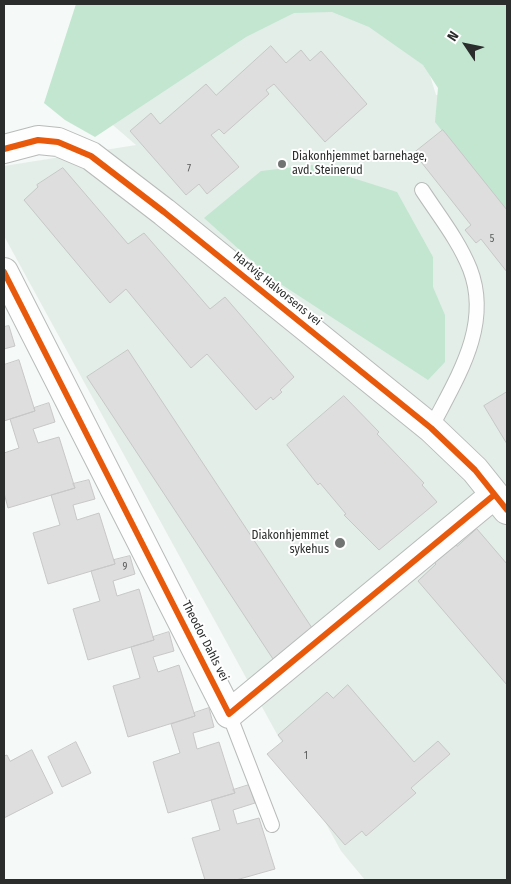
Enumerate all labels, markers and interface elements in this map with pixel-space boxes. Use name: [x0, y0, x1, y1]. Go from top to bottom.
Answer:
north arrow: [441, 20, 491, 70]
text: N: [444, 28, 463, 45]
place label: Diakonhjemmet barnehage, avd. Steinerud: [292, 150, 427, 178]
marker: Diakonhjemmet barnehage, avd. Steinerud: [276, 158, 288, 170]
house number: 7: [187, 163, 191, 175]
house number: 5: [490, 233, 494, 245]
street label: Hartvig Halvorsens vei: [230, 249, 324, 329]
place label: Diakonhjemmet sykehus: [251, 529, 329, 557]
marker: Diakonhjemmet sykehus: [333, 536, 347, 550]
house number: 9: [123, 561, 127, 573]
street label: Theodor Dahls vei: [179, 598, 231, 684]
house number: 1: [304, 750, 308, 762]

